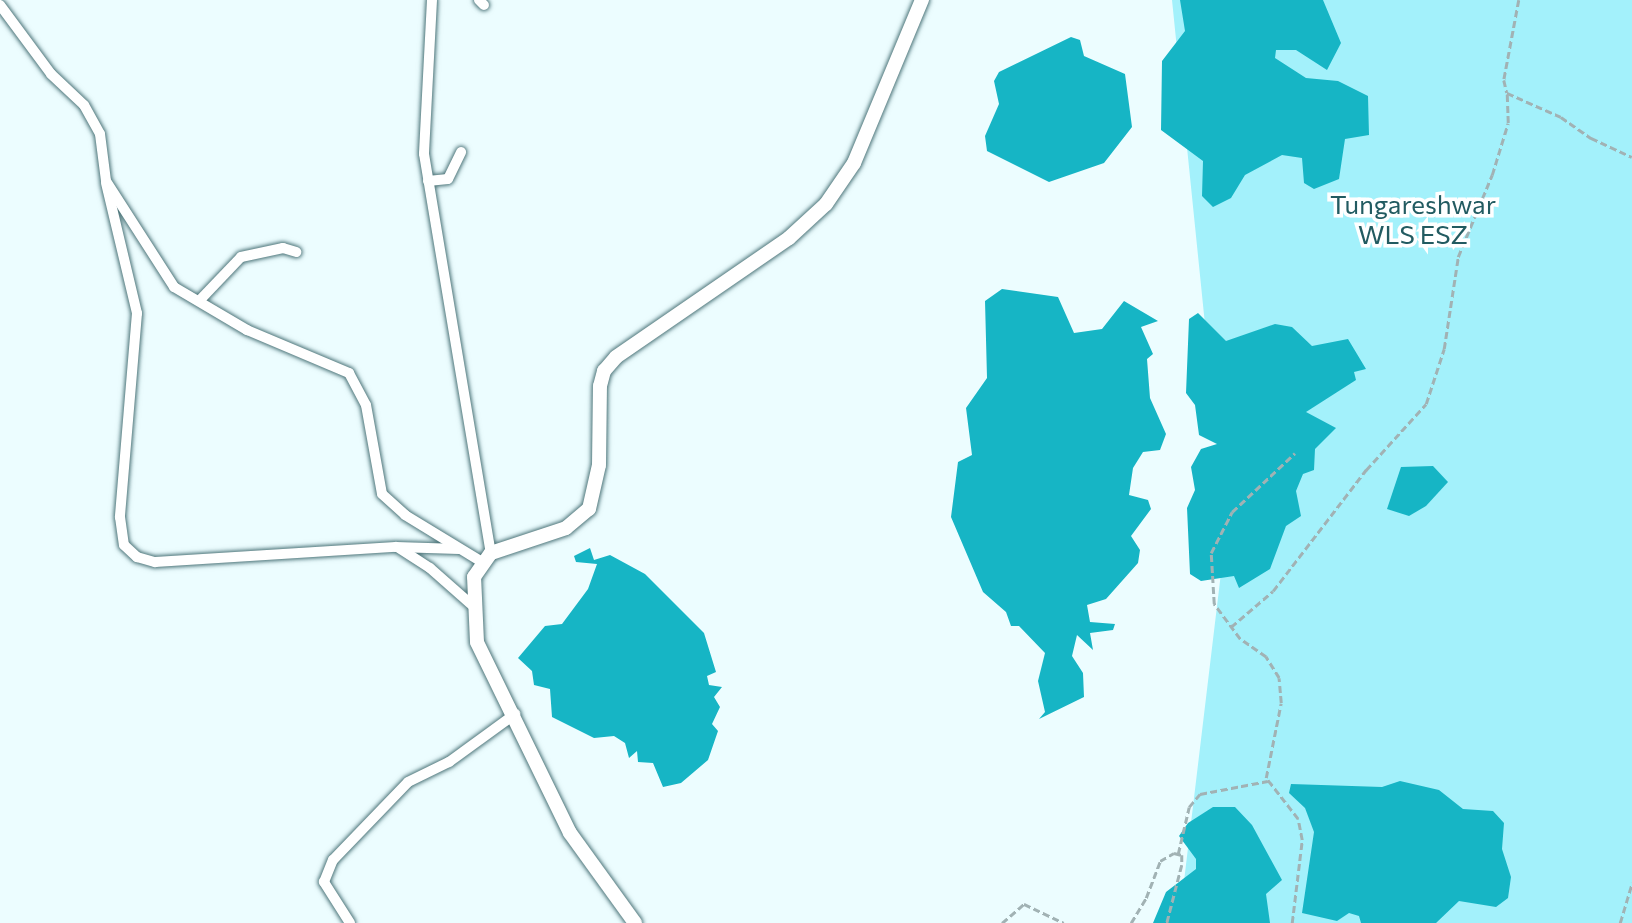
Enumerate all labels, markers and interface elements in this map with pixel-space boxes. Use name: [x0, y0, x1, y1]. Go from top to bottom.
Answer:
park label: Tungareshwar WLS ESZ: [1330, 188, 1496, 249]

